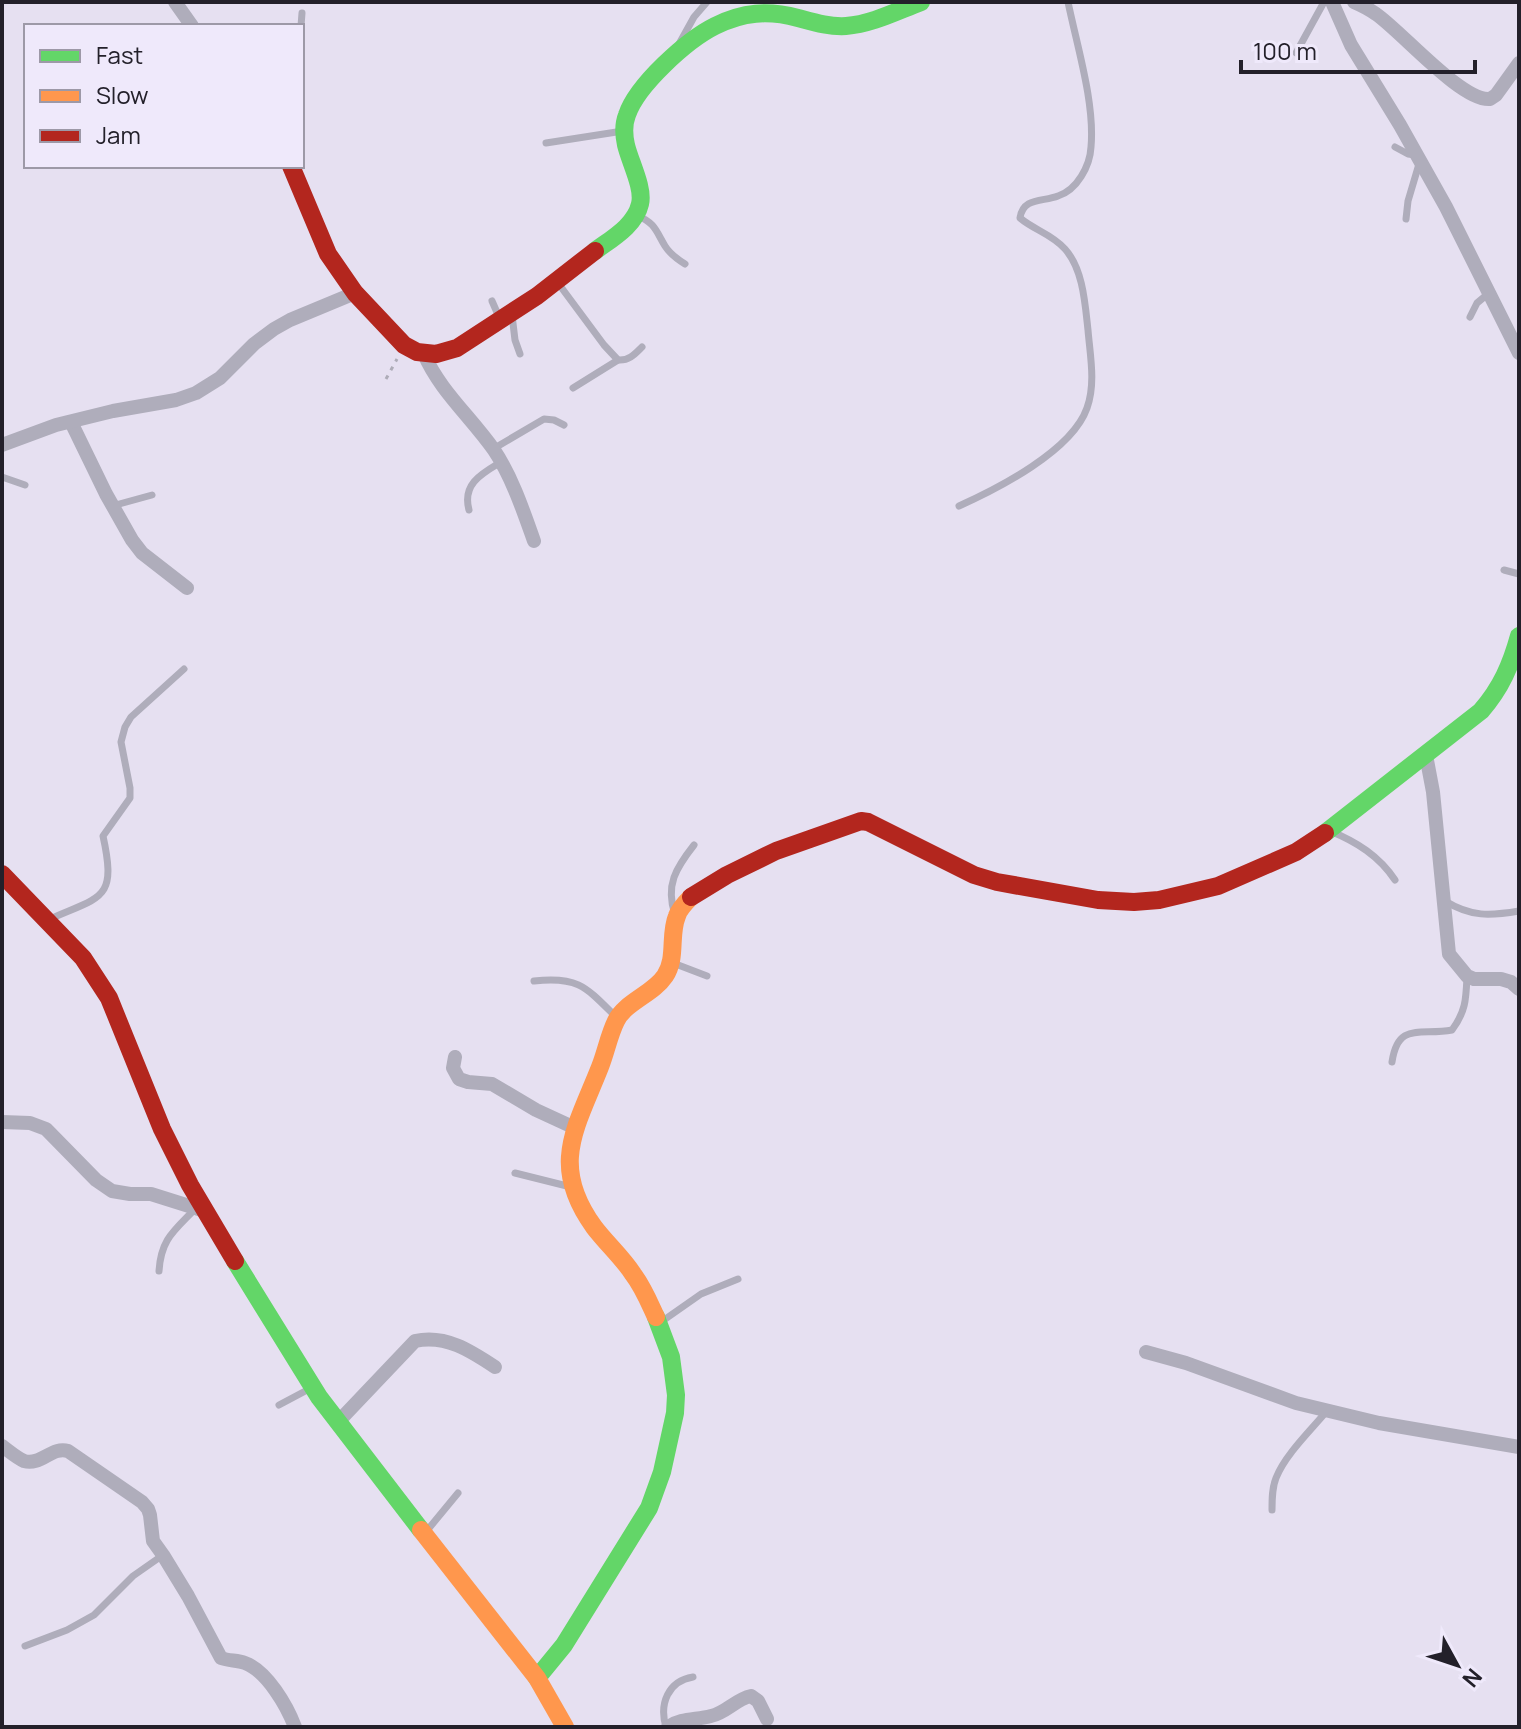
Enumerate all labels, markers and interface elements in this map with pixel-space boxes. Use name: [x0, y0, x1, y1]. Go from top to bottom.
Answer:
legend: [24, 24, 304, 168]
scale bar: [1241, 24, 1475, 74]
text: 100 m: [1253, 34, 1317, 67]
text: Fast: [96, 38, 143, 71]
text: Slow: [96, 78, 149, 111]
text: Jam: [96, 118, 141, 151]
north arrow: [1417, 1625, 1497, 1705]
text: N: [1456, 1662, 1489, 1694]

